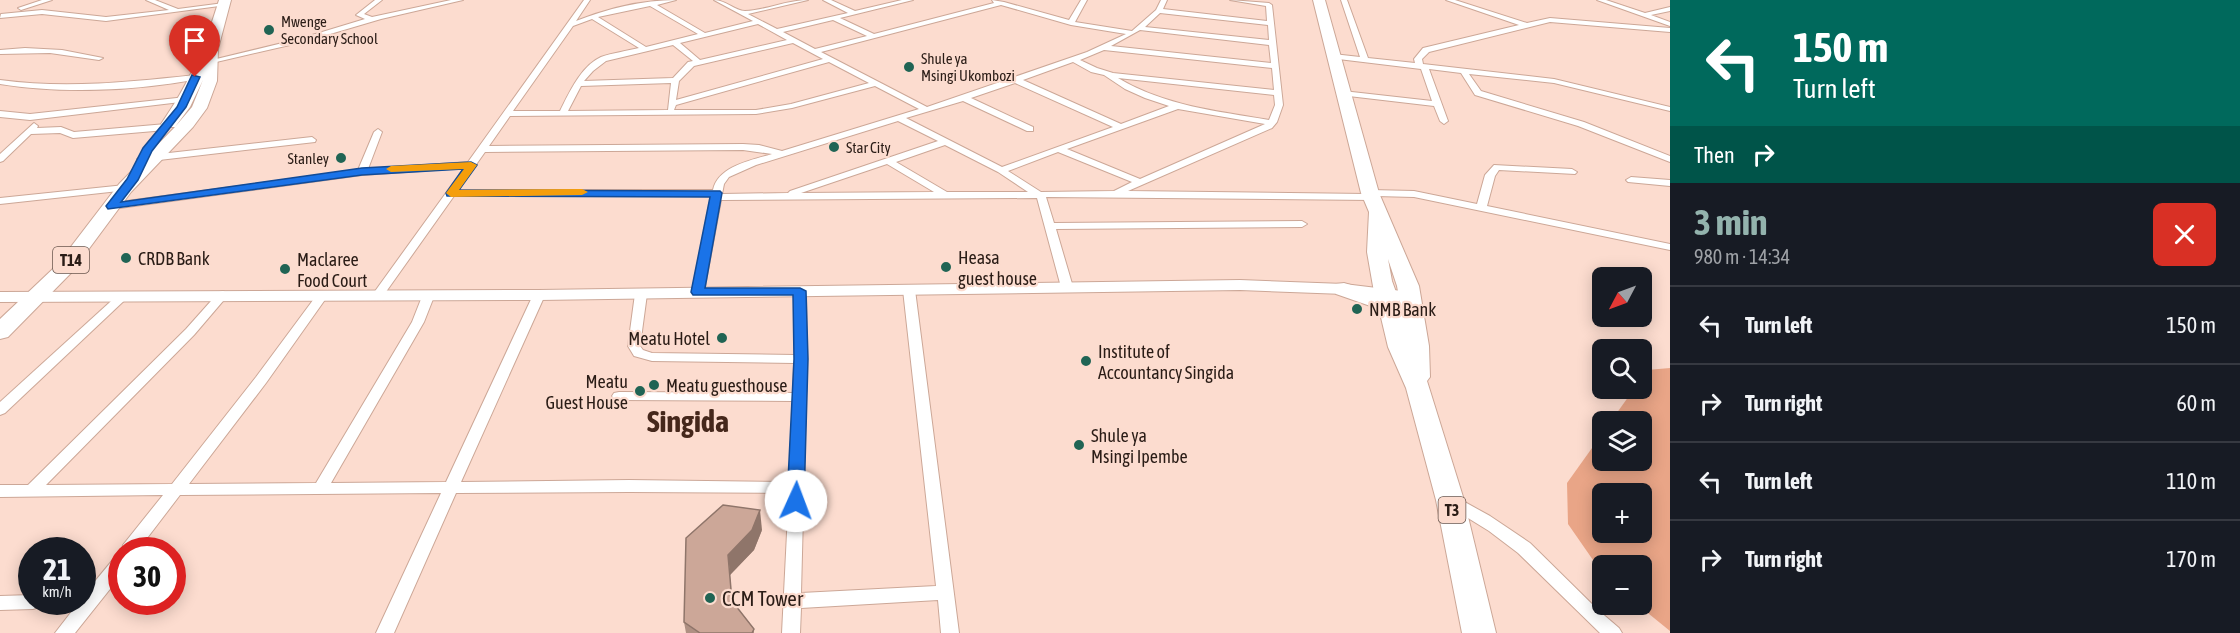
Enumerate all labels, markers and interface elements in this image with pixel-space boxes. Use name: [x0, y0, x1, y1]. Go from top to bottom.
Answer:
place label: Mwenge Secondary School: [281, 13, 378, 47]
pin: [169, 15, 220, 77]
marker: Mwenge Secondary School: [262, 23, 276, 37]
text: 150 m: [1793, 23, 1888, 71]
icon: arrive: [178, 24, 211, 57]
icon: left: [1694, 24, 1772, 102]
place label: Shule ya Msingi Ukombozi: [921, 50, 1015, 84]
marker: Shule ya Msingi Ukombozi: [902, 60, 916, 74]
text: Turn left: [1793, 73, 1876, 104]
icon: right: [1747, 138, 1780, 171]
place label: Star City: [846, 139, 891, 156]
marker: Star City: [827, 140, 841, 154]
text: Then: [1694, 142, 1735, 168]
place label: Stanley: [287, 150, 329, 167]
marker: Stanley: [334, 151, 348, 165]
text: 3 min: [1694, 201, 1768, 243]
button: close: [2153, 203, 2216, 266]
text: 980 m · 14:34: [1694, 245, 1790, 268]
road number: T14: [53, 247, 89, 273]
place label: Heasa guest house: [958, 247, 1037, 289]
place label: CRDB Bank: [138, 248, 210, 269]
place label: Maclaree Food Court: [297, 249, 367, 291]
marker: CRDB Bank: [119, 251, 133, 265]
marker: Heasa guest house: [939, 260, 953, 274]
marker: Maclaree Food Court: [278, 262, 292, 276]
north arrow: [1592, 267, 1652, 327]
map controls: [1592, 267, 1652, 615]
place label: NMB Bank: [1369, 299, 1436, 320]
marker: NMB Bank: [1350, 302, 1364, 316]
icon: left: [1694, 309, 1727, 342]
text: Turn left: [1745, 312, 1812, 338]
text: 150 m: [2166, 312, 2216, 338]
place label: Meatu Hotel: [628, 328, 710, 349]
marker: Meatu Hotel: [715, 331, 729, 345]
button: search: [1592, 339, 1652, 399]
place label: Institute of Accountancy Singida: [1098, 341, 1234, 383]
marker: Institute of Accountancy Singida: [1079, 354, 1093, 368]
place label: Meatu Guest House: [545, 371, 628, 413]
place label: Meatu guesthouse: [666, 375, 788, 396]
marker: Meatu guesthouse: [647, 378, 661, 392]
marker: Meatu Guest House: [633, 384, 647, 398]
icon: right: [1694, 387, 1727, 420]
text: Turn right: [1745, 390, 1822, 416]
text: 60 m: [2176, 390, 2216, 416]
district label: Singida: [647, 404, 729, 438]
button: layers: [1592, 411, 1652, 471]
place label: Shule ya Msingi Ipembe: [1091, 425, 1188, 467]
marker: Shule ya Msingi Ipembe: [1072, 438, 1086, 452]
icon: left: [1694, 465, 1727, 498]
text: Turn left: [1745, 468, 1812, 494]
text: 110 m: [2166, 468, 2216, 494]
position arrow: [764, 469, 828, 533]
button: +: [1592, 483, 1652, 543]
road number: T3: [1438, 497, 1466, 523]
speed limit sign: 30: [108, 537, 186, 615]
icon: right: [1694, 543, 1727, 576]
text: Turn right: [1745, 546, 1822, 572]
text: 170 m: [2166, 546, 2216, 572]
text: 21: [43, 552, 71, 586]
button: −: [1592, 555, 1652, 615]
text: km/h: [42, 583, 72, 600]
place label: CCM Tower: [722, 586, 804, 610]
marker: CCM Tower: [703, 591, 717, 605]

